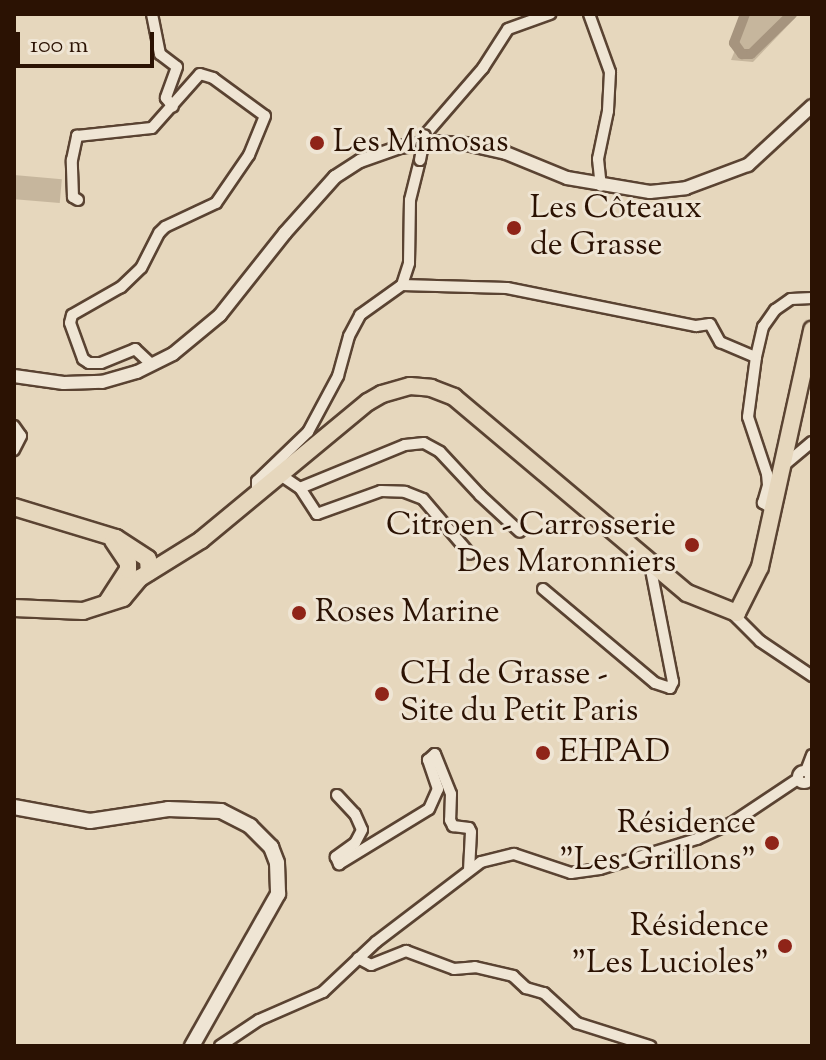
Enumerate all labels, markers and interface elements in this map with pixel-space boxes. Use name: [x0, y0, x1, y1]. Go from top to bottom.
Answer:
scale bar: [20, 16, 158, 66]
text: 100 m: [30, 29, 88, 63]
place label: Les Mimosas: [333, 124, 509, 162]
marker: Les Mimosas: [308, 134, 326, 152]
place label: Les Côteaux de Grasse: [530, 191, 702, 266]
marker: Les Côteaux de Grasse: [505, 219, 523, 237]
place label: Citroen - Carrosserie Des Maronniers: [386, 508, 676, 583]
marker: Citroen - Carrosserie Des Maronniers: [683, 536, 701, 554]
place label: Roses Marine: [315, 594, 500, 632]
marker: Roses Marine: [290, 604, 308, 622]
place label: CH de Grasse - Site du Petit Paris: [400, 657, 638, 732]
marker: CH de Grasse - Site du Petit Paris: [371, 683, 393, 705]
place label: EHPAD: [559, 734, 670, 772]
marker: EHPAD: [534, 744, 552, 762]
place label: Résidence "Les Grillons": [559, 806, 756, 881]
marker: Résidence "Les Grillons": [763, 834, 781, 852]
place label: Résidence "Les Lucioles": [571, 909, 769, 984]
marker: Résidence "Les Lucioles": [776, 937, 794, 955]

